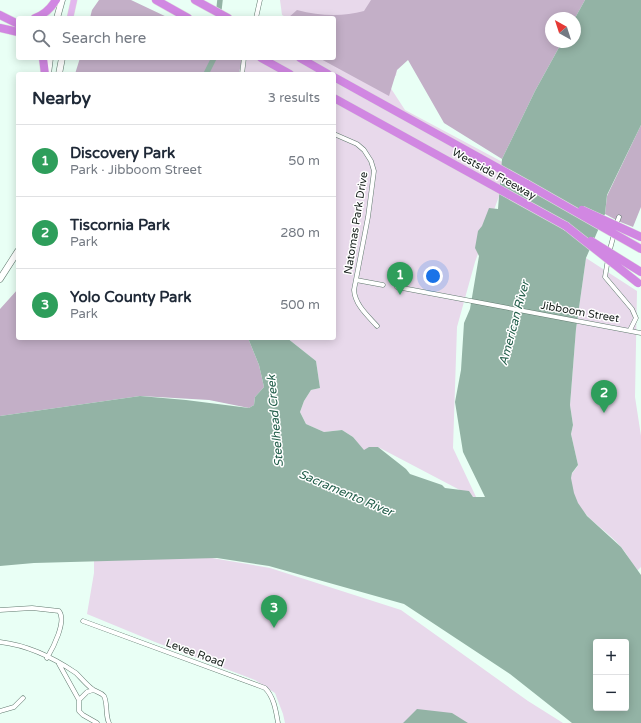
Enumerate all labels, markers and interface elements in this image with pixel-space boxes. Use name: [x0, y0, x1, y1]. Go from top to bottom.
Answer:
north arrow: [545, 12, 581, 48]
search box: [16, 16, 336, 60]
icon: search: [30, 27, 52, 49]
text: Search here: [62, 29, 146, 47]
text: Nearby: [32, 88, 91, 109]
text: 3 results: [268, 90, 320, 106]
text: Discovery Park: [70, 144, 175, 162]
street label: Westside Freeway: [450, 146, 538, 202]
text: 1: [41, 153, 49, 169]
text: 50 m: [288, 153, 320, 169]
text: Park · Jibboom Street: [70, 162, 202, 178]
street label: Natomas Park Drive: [341, 171, 371, 275]
text: Tiscornia Park: [70, 216, 170, 234]
text: 2: [41, 225, 49, 241]
text: 280 m: [280, 225, 320, 241]
text: Park: [70, 234, 98, 250]
pin: 1: [387, 262, 413, 295]
your location: [423, 266, 443, 286]
water label: American River: [496, 278, 532, 367]
text: Yolo County Park: [70, 288, 191, 306]
text: 3: [41, 297, 49, 313]
text: 500 m: [280, 297, 320, 313]
street label: Jibboom Street: [540, 299, 620, 325]
text: Park: [70, 306, 98, 322]
water label: Steelhead Creek: [264, 373, 286, 468]
pin: 2: [591, 380, 617, 413]
water label: Sacramento River: [297, 467, 396, 520]
pin: 3: [261, 595, 287, 628]
street label: Levee Road: [164, 636, 226, 670]
map controls: [593, 639, 629, 711]
button: +: [593, 639, 629, 675]
button: −: [593, 675, 629, 711]

